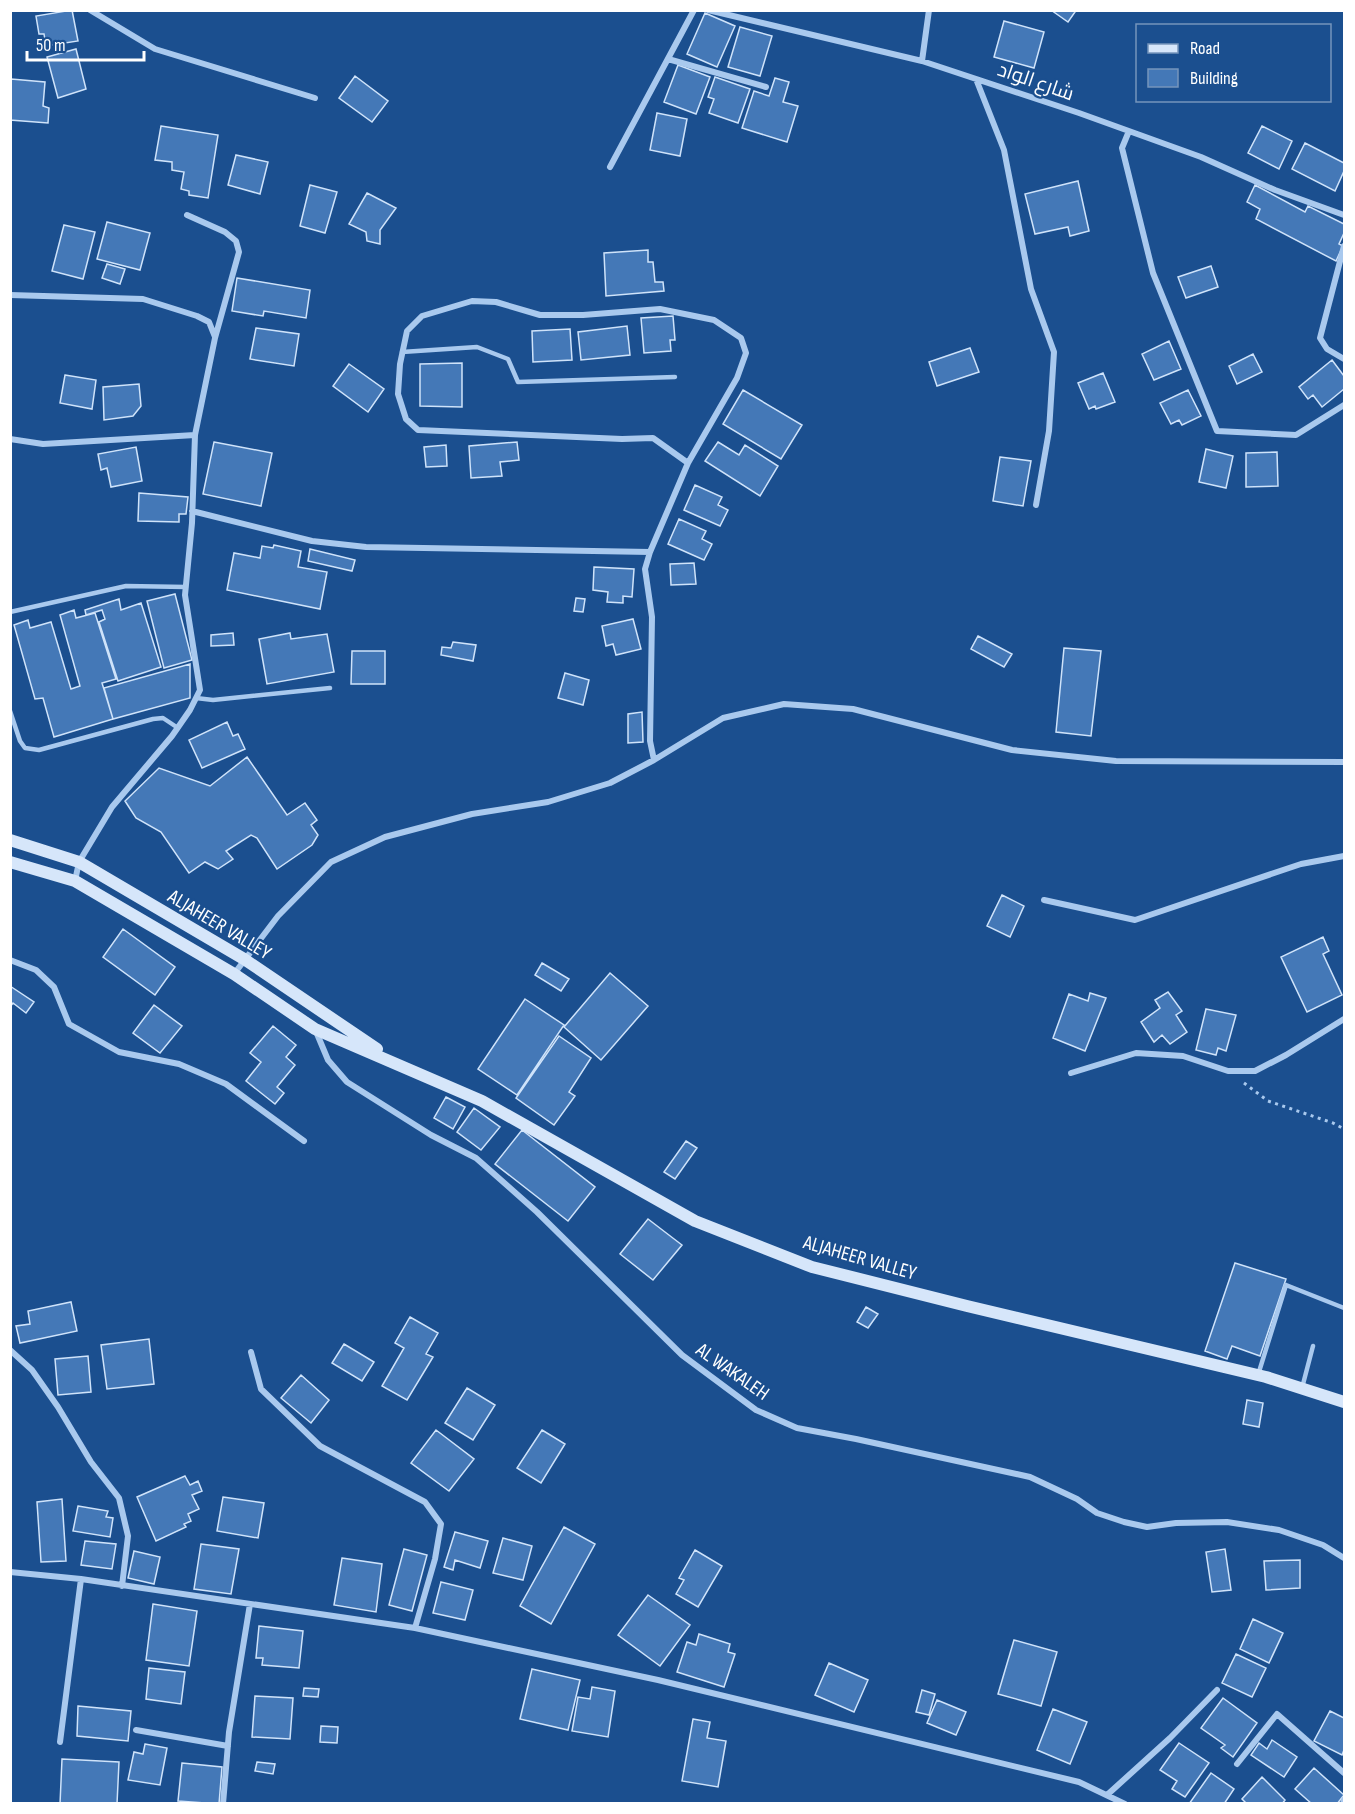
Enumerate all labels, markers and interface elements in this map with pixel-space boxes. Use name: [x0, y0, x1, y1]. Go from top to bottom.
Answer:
scale bar: [27, 24, 144, 62]
legend: [1136, 24, 1331, 102]
text: 50 m: [36, 35, 66, 56]
text: Road: [1190, 38, 1220, 59]
street label: شارع الواد: [994, 58, 1077, 107]
text: Building: [1190, 68, 1238, 89]
street label: ALJAHEER VALLEY: [163, 884, 276, 965]
street label: ALJAHEER VALLEY: [800, 1230, 920, 1286]
street label: AL WAKALEH: [690, 1337, 774, 1406]

